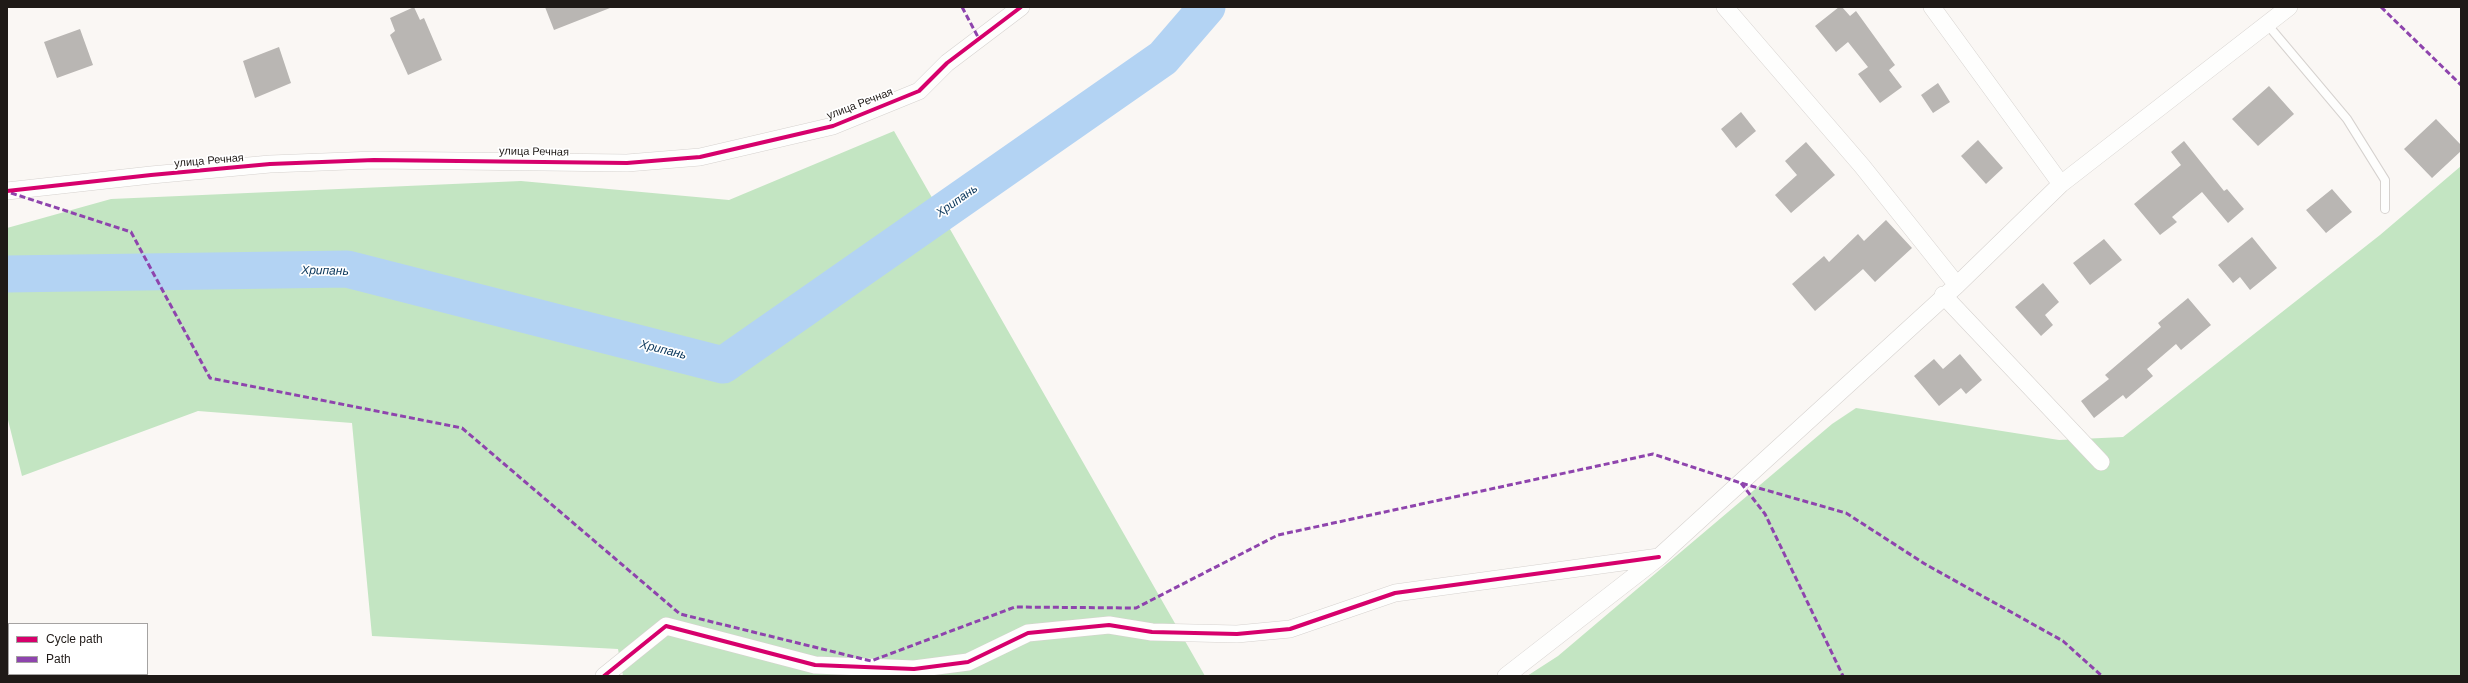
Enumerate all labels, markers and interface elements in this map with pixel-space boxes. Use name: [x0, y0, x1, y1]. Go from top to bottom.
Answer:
street label: улица Речная: [825, 85, 895, 123]
street label: улица Речная: [499, 145, 569, 159]
street label: улица Речная: [174, 151, 244, 171]
water label: Хрипань: [933, 181, 981, 221]
water label: Хрипань: [301, 263, 349, 279]
water label: Хрипань: [638, 337, 688, 363]
legend: [8, 623, 148, 675]
text: Cycle path: [46, 632, 103, 646]
text: Path: [46, 652, 71, 666]

